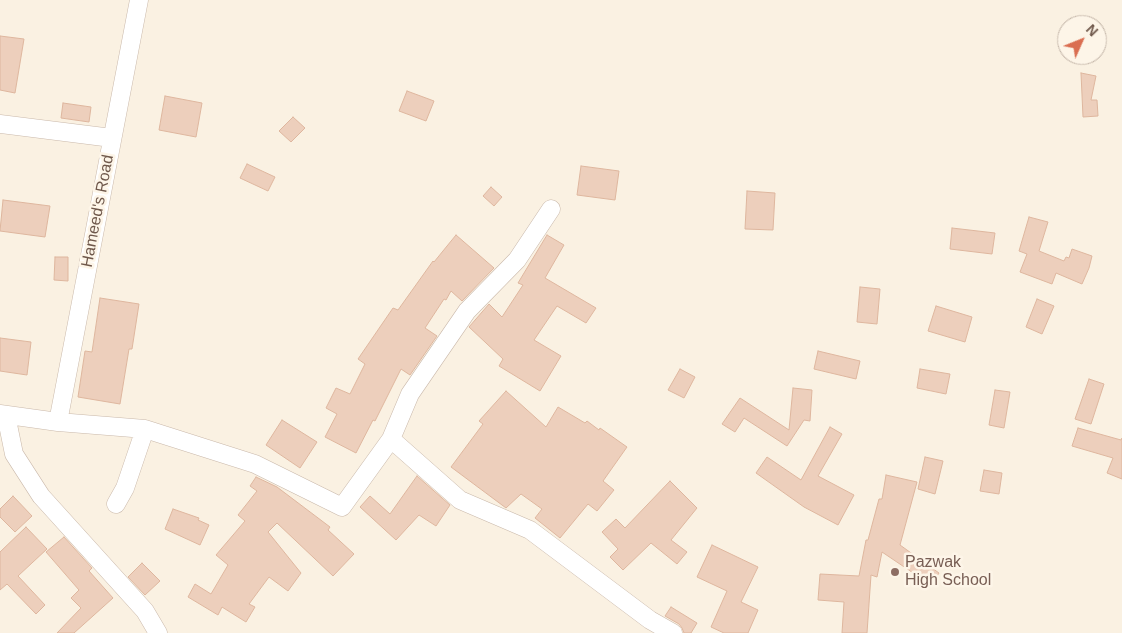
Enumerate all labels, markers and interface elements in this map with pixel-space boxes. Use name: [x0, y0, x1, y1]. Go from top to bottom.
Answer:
north arrow: [1057, 15, 1107, 65]
text: N: [1083, 21, 1101, 39]
street label: Hameed's Road: [78, 153, 118, 269]
place label: Pazwak High School: [905, 553, 991, 591]
marker: Pazwak High School: [889, 566, 901, 578]

